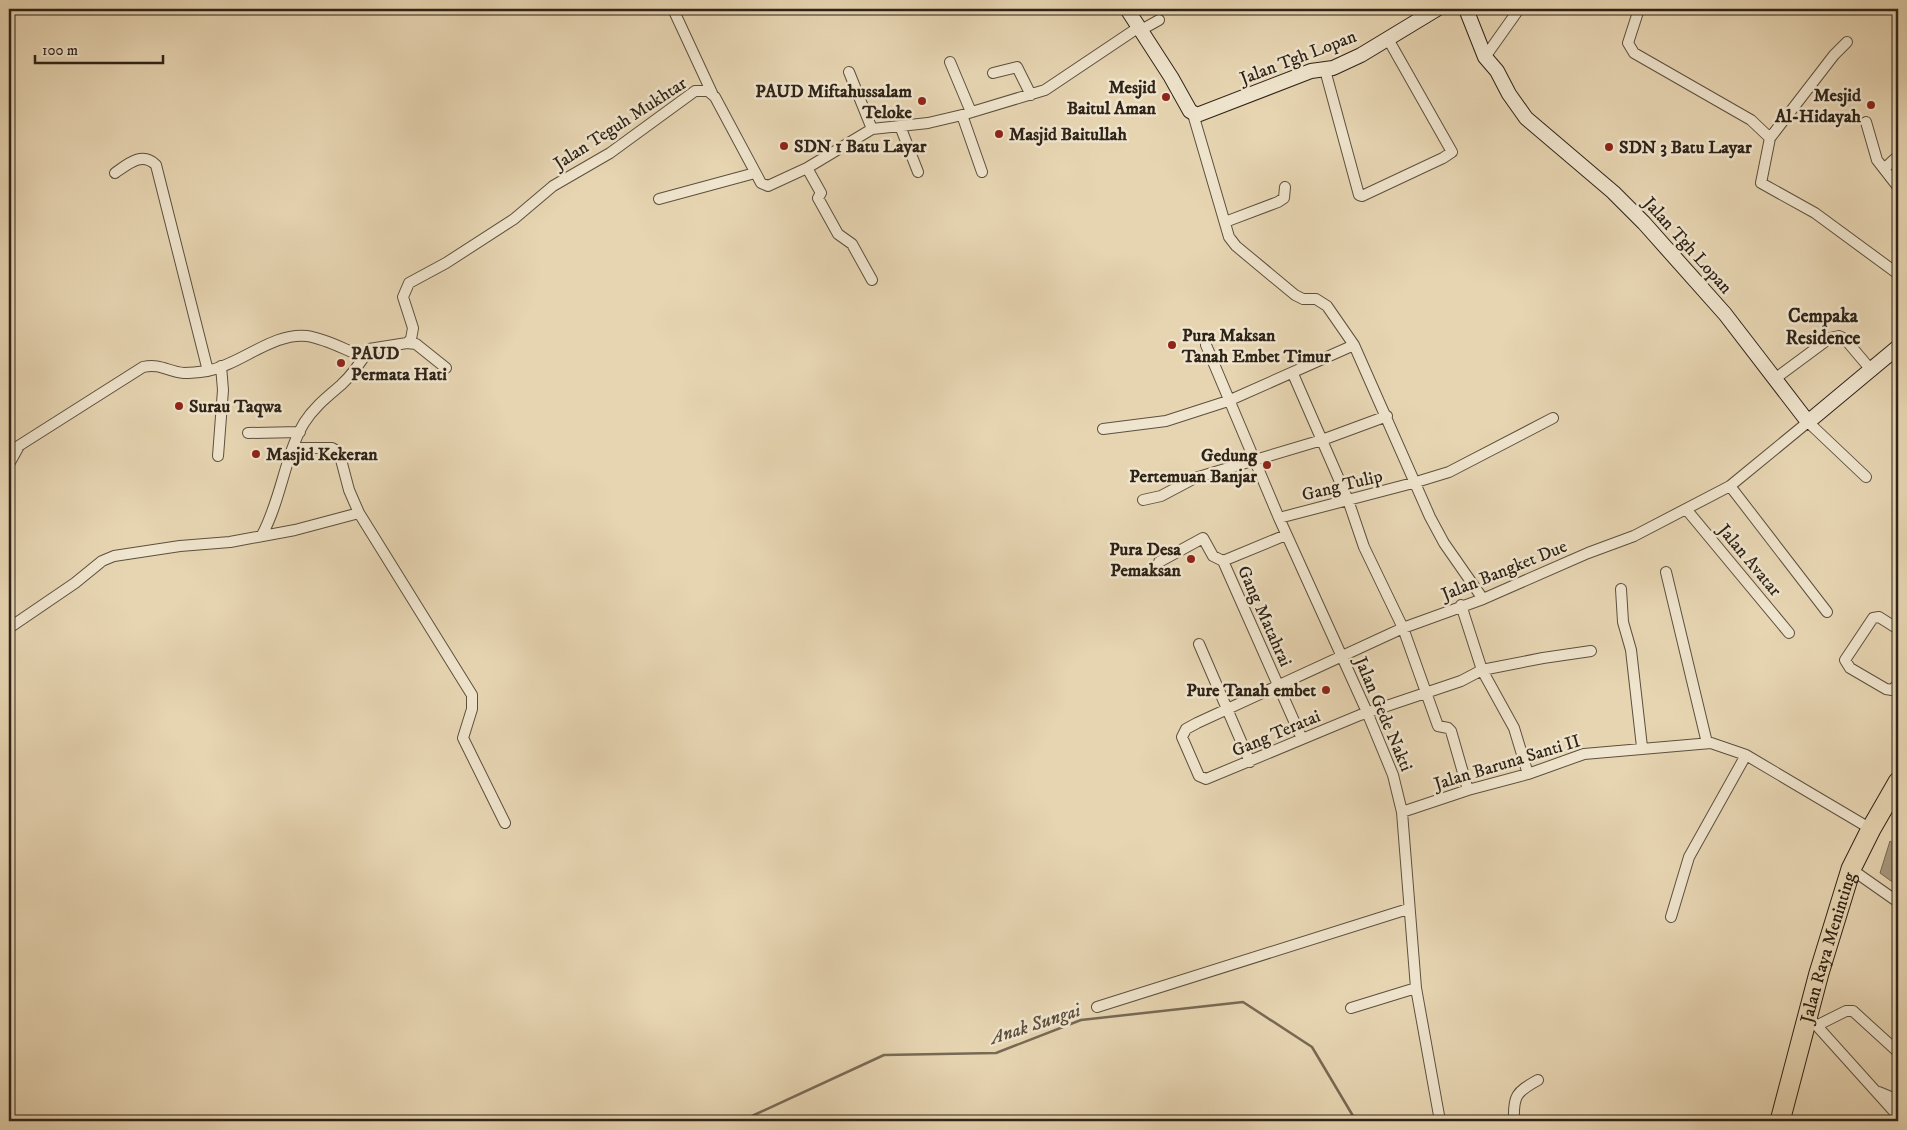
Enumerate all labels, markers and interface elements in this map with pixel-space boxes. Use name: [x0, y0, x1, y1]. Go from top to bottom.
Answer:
street label: Jalan Tgh Lopan: [1235, 25, 1360, 91]
scale bar: [35, 32, 162, 64]
text: 100 m: [42, 41, 78, 60]
street label: Jalan Teguh Mukhtar: [548, 73, 691, 176]
place label: Mesjid Baitul Aman: [1067, 77, 1157, 120]
place label: PAUD Miftahussalam Teloke: [755, 81, 913, 124]
place label: Mesjid Al-Hidayah: [1774, 85, 1862, 128]
marker: Mesjid Baitul Aman: [1160, 91, 1172, 103]
marker: PAUD Miftahussalam Teloke: [916, 95, 928, 107]
marker: Mesjid Al-Hidayah: [1865, 99, 1877, 111]
place label: Masjid Baitullah: [1009, 124, 1127, 146]
marker: Masjid Baitullah: [993, 128, 1005, 140]
place label: SDN 1 Batu Layar: [794, 136, 927, 158]
place label: SDN 3 Batu Layar: [1619, 137, 1752, 159]
marker: SDN 1 Batu Layar: [778, 140, 790, 152]
marker: SDN 3 Batu Layar: [1603, 141, 1615, 153]
street label: Jalan Tgh Lopan: [1637, 191, 1737, 299]
district label: Cempaka Residence: [1786, 305, 1861, 350]
place label: Pura Maksan Tanah Embet Timur: [1181, 325, 1331, 368]
marker: Pura Maksan Tanah Embet Timur: [1166, 339, 1178, 351]
place label: PAUD Permata Hati: [351, 343, 447, 386]
marker: PAUD Permata Hati: [335, 357, 347, 369]
place label: Surau Taqwa: [189, 396, 282, 418]
marker: Surau Taqwa: [173, 400, 185, 412]
place label: Masjid Kekeran: [266, 444, 378, 466]
place label: Gedung Pertemuan Banjar: [1129, 445, 1258, 488]
marker: Masjid Kekeran: [250, 448, 262, 460]
marker: Gedung Pertemuan Banjar: [1261, 459, 1273, 471]
street label: Gang Tulip: [1300, 465, 1385, 507]
street label: Jalan Avatar: [1711, 518, 1786, 601]
street label: Jalan Bangket Due: [1437, 536, 1570, 607]
place label: Pura Desa Pemaksan: [1109, 539, 1182, 582]
marker: Pura Desa Pemaksan: [1185, 553, 1197, 565]
street label: Gang Matahrai: [1232, 563, 1296, 670]
street label: Jalan Gede Nakti: [1348, 652, 1417, 775]
place label: Pure Tanah embet: [1186, 680, 1316, 702]
marker: Pure Tanah embet: [1320, 684, 1332, 696]
street label: Gang Teratai: [1229, 705, 1324, 762]
street label: Jalan Baruna Santi II: [1430, 730, 1583, 796]
street label: Jalan Raya Meninting: [1796, 870, 1861, 1027]
water label: Anak Sungai: [986, 999, 1084, 1050]

